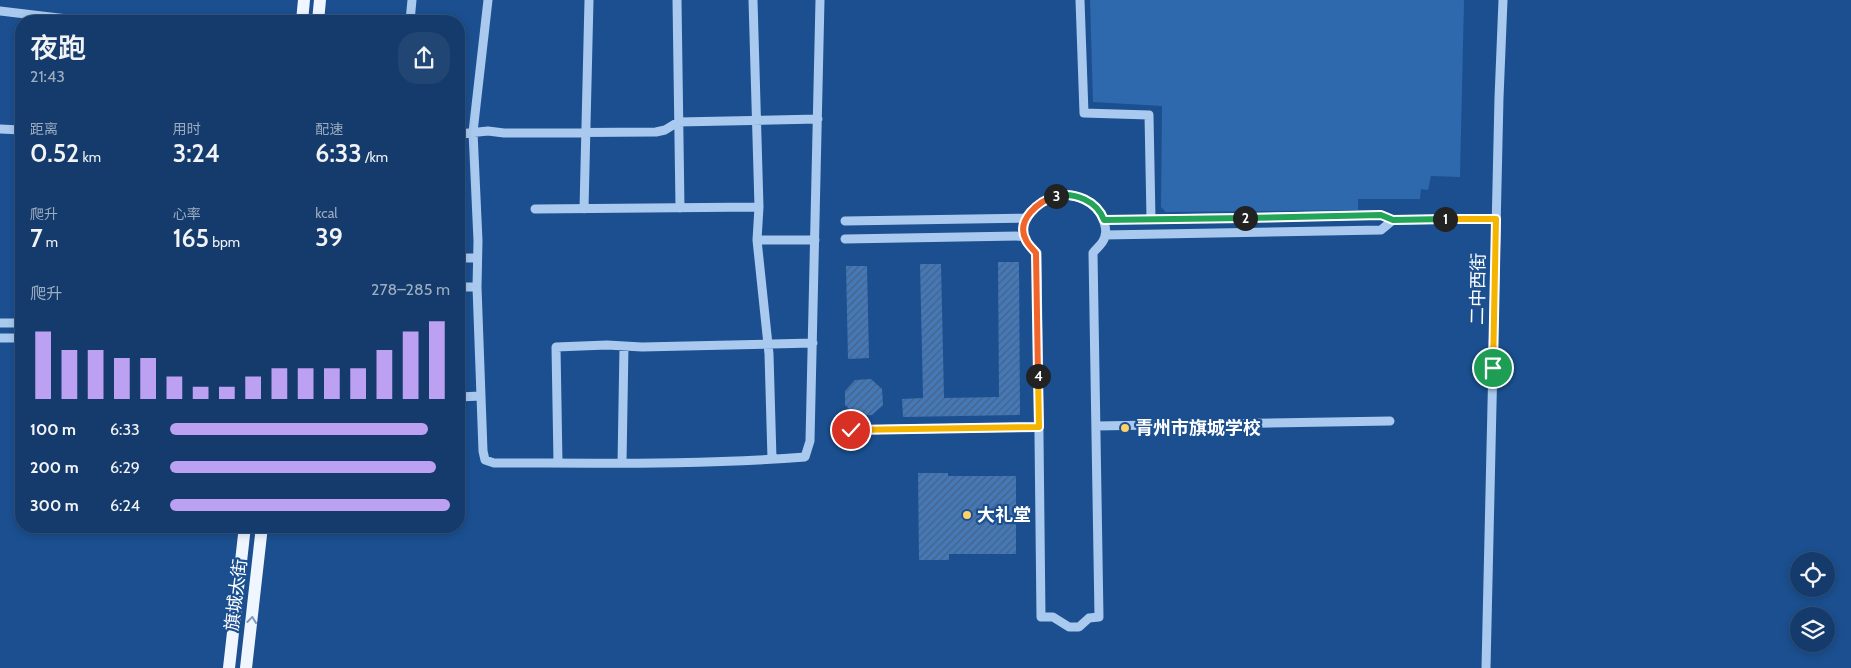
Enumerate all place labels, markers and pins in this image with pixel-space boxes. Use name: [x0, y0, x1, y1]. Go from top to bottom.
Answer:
pin: 3: [1044, 184, 1068, 208]
pin: 2: [1232, 206, 1258, 230]
pin: 1: [1432, 206, 1458, 232]
pin: [1472, 347, 1514, 389]
pin: 4: [1026, 364, 1050, 388]
pin: [830, 409, 872, 451]
place label: 青州市旗城学校: [1135, 417, 1261, 439]
marker: 青州市旗城学校: [1119, 422, 1131, 434]
place label: 大礼堂: [977, 504, 1031, 526]
marker: 大礼堂: [961, 509, 973, 521]

